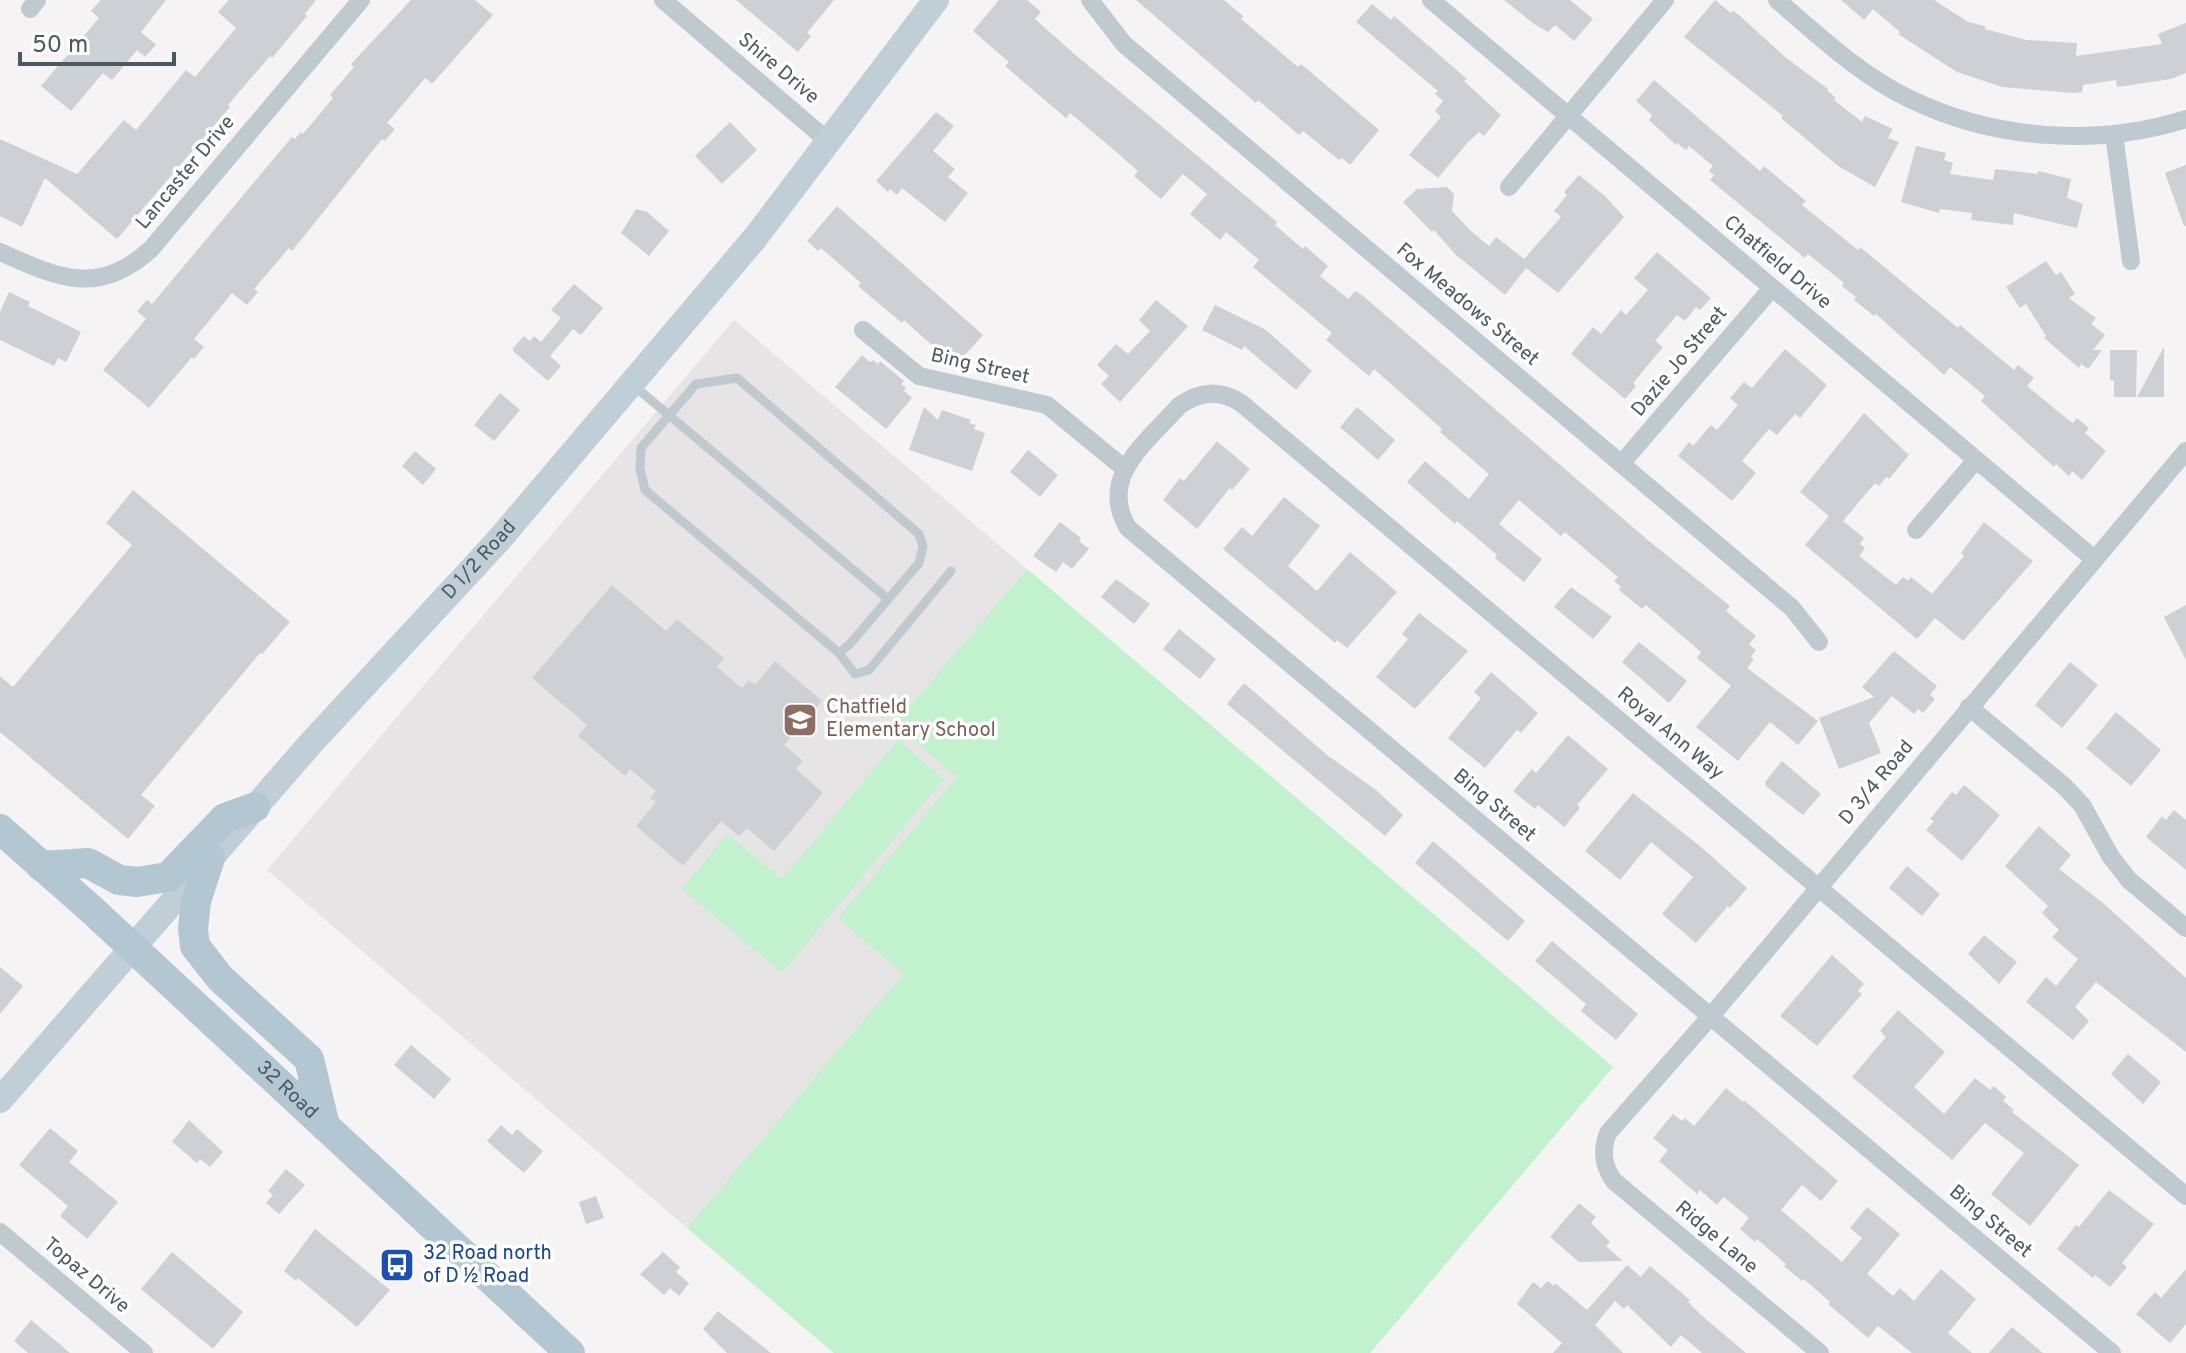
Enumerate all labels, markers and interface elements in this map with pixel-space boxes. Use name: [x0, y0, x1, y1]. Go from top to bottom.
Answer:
scale bar: [20, 16, 174, 66]
street label: Shire Drive: [732, 27, 824, 111]
text: 50 m: [32, 31, 88, 61]
street label: Lancaster Drive: [131, 111, 241, 235]
street label: Chatfield Drive: [1718, 210, 1836, 316]
street label: Fox Meadows Street: [1390, 238, 1544, 372]
street label: Dazie Jo Street: [1626, 301, 1734, 423]
street label: Bing Street: [928, 343, 1032, 391]
street label: D 1/2 Road: [437, 515, 523, 606]
street label: Royal Ann Way: [1611, 682, 1729, 786]
place label: Chatfield Elementary School: [826, 695, 996, 744]
school or university icon: Chatfield Elementary School: [781, 701, 819, 739]
street label: D 3/4 Road: [1834, 735, 1920, 831]
street label: Bing Street: [1447, 764, 1541, 848]
street label: 32 Road: [250, 1055, 323, 1125]
street label: Bing Street: [1943, 1180, 2037, 1264]
street label: Ridge Lane: [1669, 1196, 1763, 1280]
street label: Topaz Drive: [37, 1232, 135, 1320]
place label: 32 Road north of D ½ Road: [423, 1241, 552, 1290]
bus stop icon: 32 Road north of D ½ Road: [378, 1246, 416, 1284]

